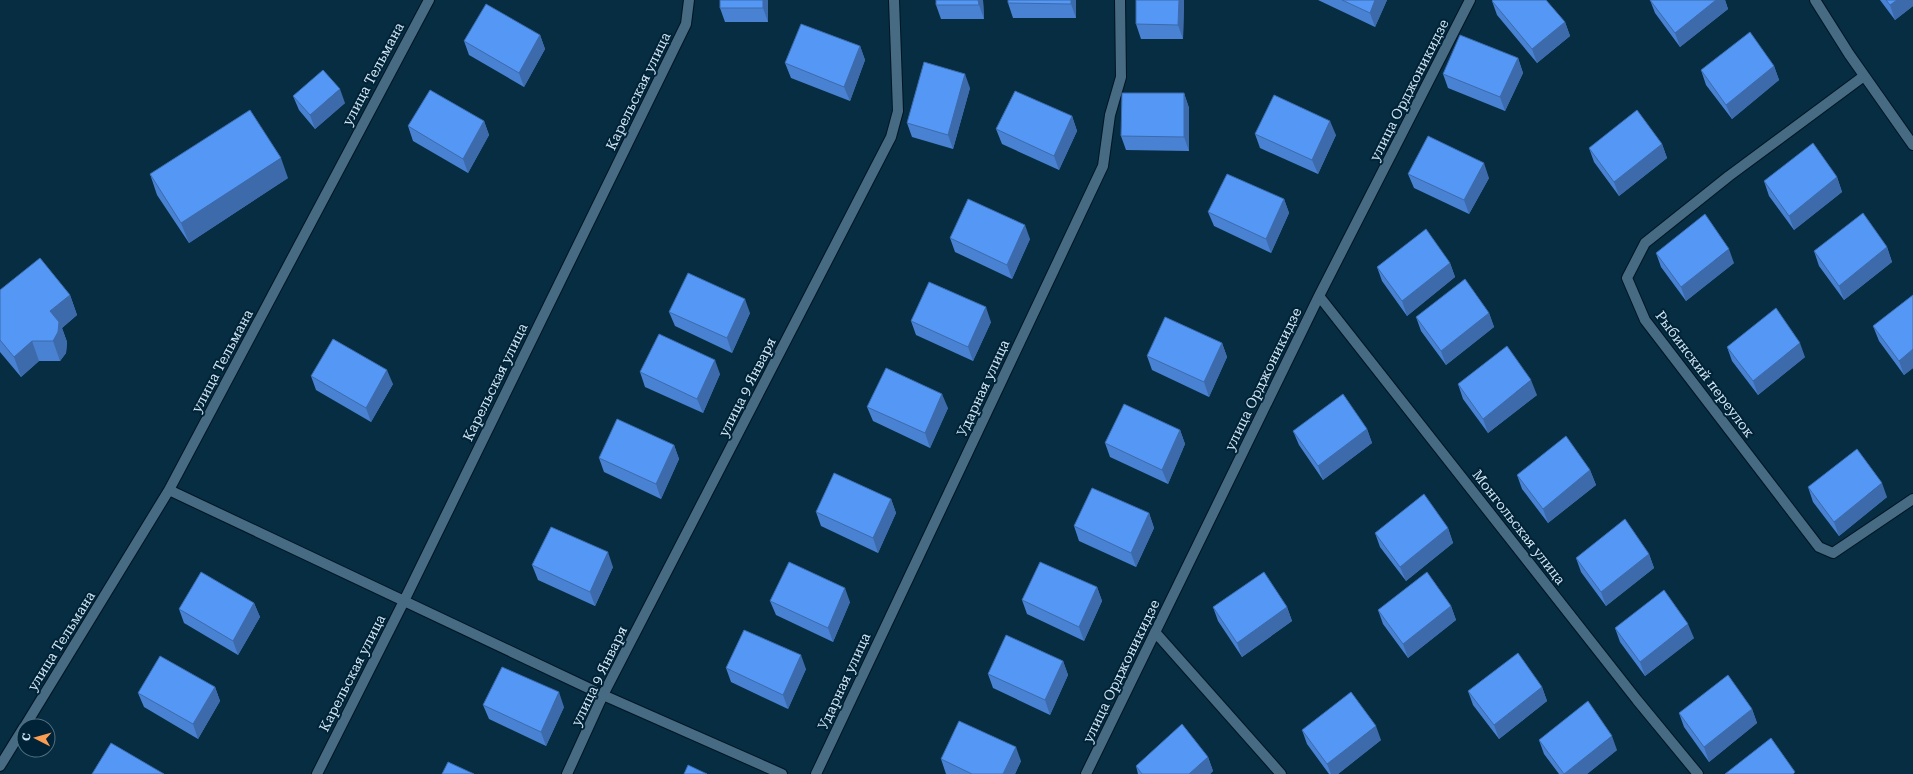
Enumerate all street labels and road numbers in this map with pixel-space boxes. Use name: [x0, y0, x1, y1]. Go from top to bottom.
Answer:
street label: улица Орджоникидзе: [1366, 16, 1452, 164]
street label: улица Тельмана: [339, 19, 407, 128]
street label: Карельская улица: [603, 29, 674, 152]
street label: улица Орджоникидзе: [1221, 305, 1305, 453]
street label: улица Тельмана: [188, 306, 256, 415]
street label: Рыбинский переулок: [1652, 308, 1758, 440]
street label: Карельская улица: [460, 320, 531, 443]
street label: улица 9 Января: [715, 335, 779, 439]
street label: Ударная улица: [954, 337, 1013, 439]
street label: Монгольская улица: [1469, 467, 1569, 588]
street label: улица Тельмана: [24, 588, 98, 694]
street label: улица Орджоникидзе: [1079, 597, 1163, 745]
street label: Карельская улица: [316, 612, 389, 734]
street label: улица 9 Января: [568, 623, 630, 729]
street label: Ударная улица: [815, 630, 874, 732]

